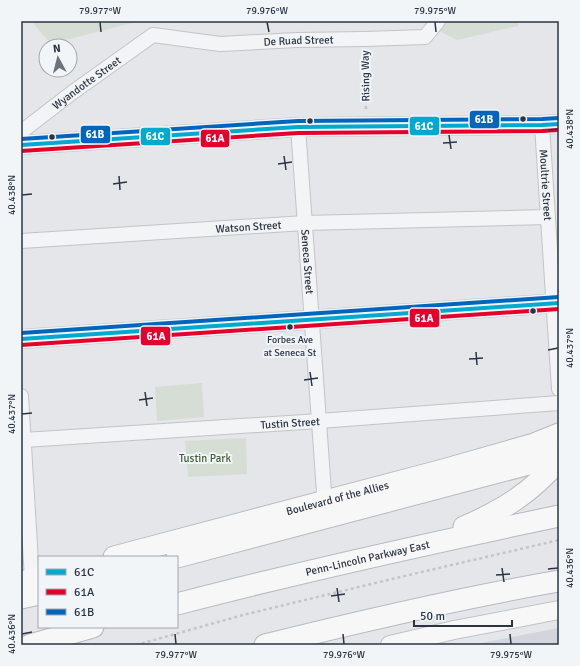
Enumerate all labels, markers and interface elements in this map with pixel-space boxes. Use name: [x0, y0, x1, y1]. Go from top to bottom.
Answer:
text: 79.977°W: [79, 5, 121, 17]
text: 79.976°W: [246, 5, 288, 17]
text: 79.975°W: [414, 5, 456, 17]
street label: De Ruad Street: [263, 33, 334, 49]
north arrow: [38, 38, 78, 78]
text: N: [52, 42, 61, 55]
street label: Rising Way: [359, 49, 372, 102]
street label: Wyandotte Street: [50, 54, 124, 112]
text: 40.438°N: [564, 109, 576, 149]
line badge: 61B: [469, 110, 500, 129]
text: 61B: [475, 113, 494, 126]
unlabelled marker: [518, 114, 528, 124]
unlabelled marker: [305, 116, 315, 126]
line badge: 61C: [409, 116, 440, 136]
text: 61C: [415, 120, 434, 133]
line badge: 61B: [80, 125, 111, 144]
line badge: 61C: [140, 127, 171, 146]
text: 61B: [86, 128, 105, 141]
line badge: 61A: [200, 129, 230, 148]
text: 61C: [146, 130, 165, 143]
unlabelled marker: [47, 132, 57, 142]
text: 61A: [206, 132, 224, 145]
street label: Moultrie Street: [537, 149, 554, 221]
text: 40.438°N: [6, 175, 18, 215]
street label: Watson Street: [215, 218, 282, 236]
street label: Seneca Street: [298, 229, 316, 295]
unlabelled marker: [528, 306, 538, 316]
line badge: 61A: [409, 308, 440, 328]
text: 61A: [415, 312, 433, 325]
marker: Forbes Ave at Seneca St: [285, 322, 295, 332]
line badge: 61A: [140, 326, 171, 346]
text: 40.437°N: [564, 328, 576, 368]
text: 61A: [147, 330, 165, 343]
place label: Forbes Ave at Seneca St: [264, 334, 317, 359]
text: 40.437°N: [6, 394, 18, 434]
street label: Tustin Street: [260, 415, 321, 432]
park label: Tustin Park: [179, 452, 231, 465]
street label: Boulevard of the Allies: [285, 479, 390, 518]
street label: Penn-Lincoln Parkway East: [304, 538, 431, 579]
text: 40.436°N: [564, 548, 576, 588]
legend: [38, 556, 178, 628]
text: 61C: [74, 565, 94, 580]
text: 61A: [74, 585, 95, 600]
scale bar: [414, 602, 512, 628]
text: 61B: [74, 605, 94, 620]
text: 50 m: [420, 609, 445, 624]
text: 40.436°N: [6, 614, 18, 654]
text: 79.977°W: [155, 649, 197, 661]
text: 79.976°W: [323, 649, 365, 661]
text: 79.975°W: [490, 649, 532, 661]

